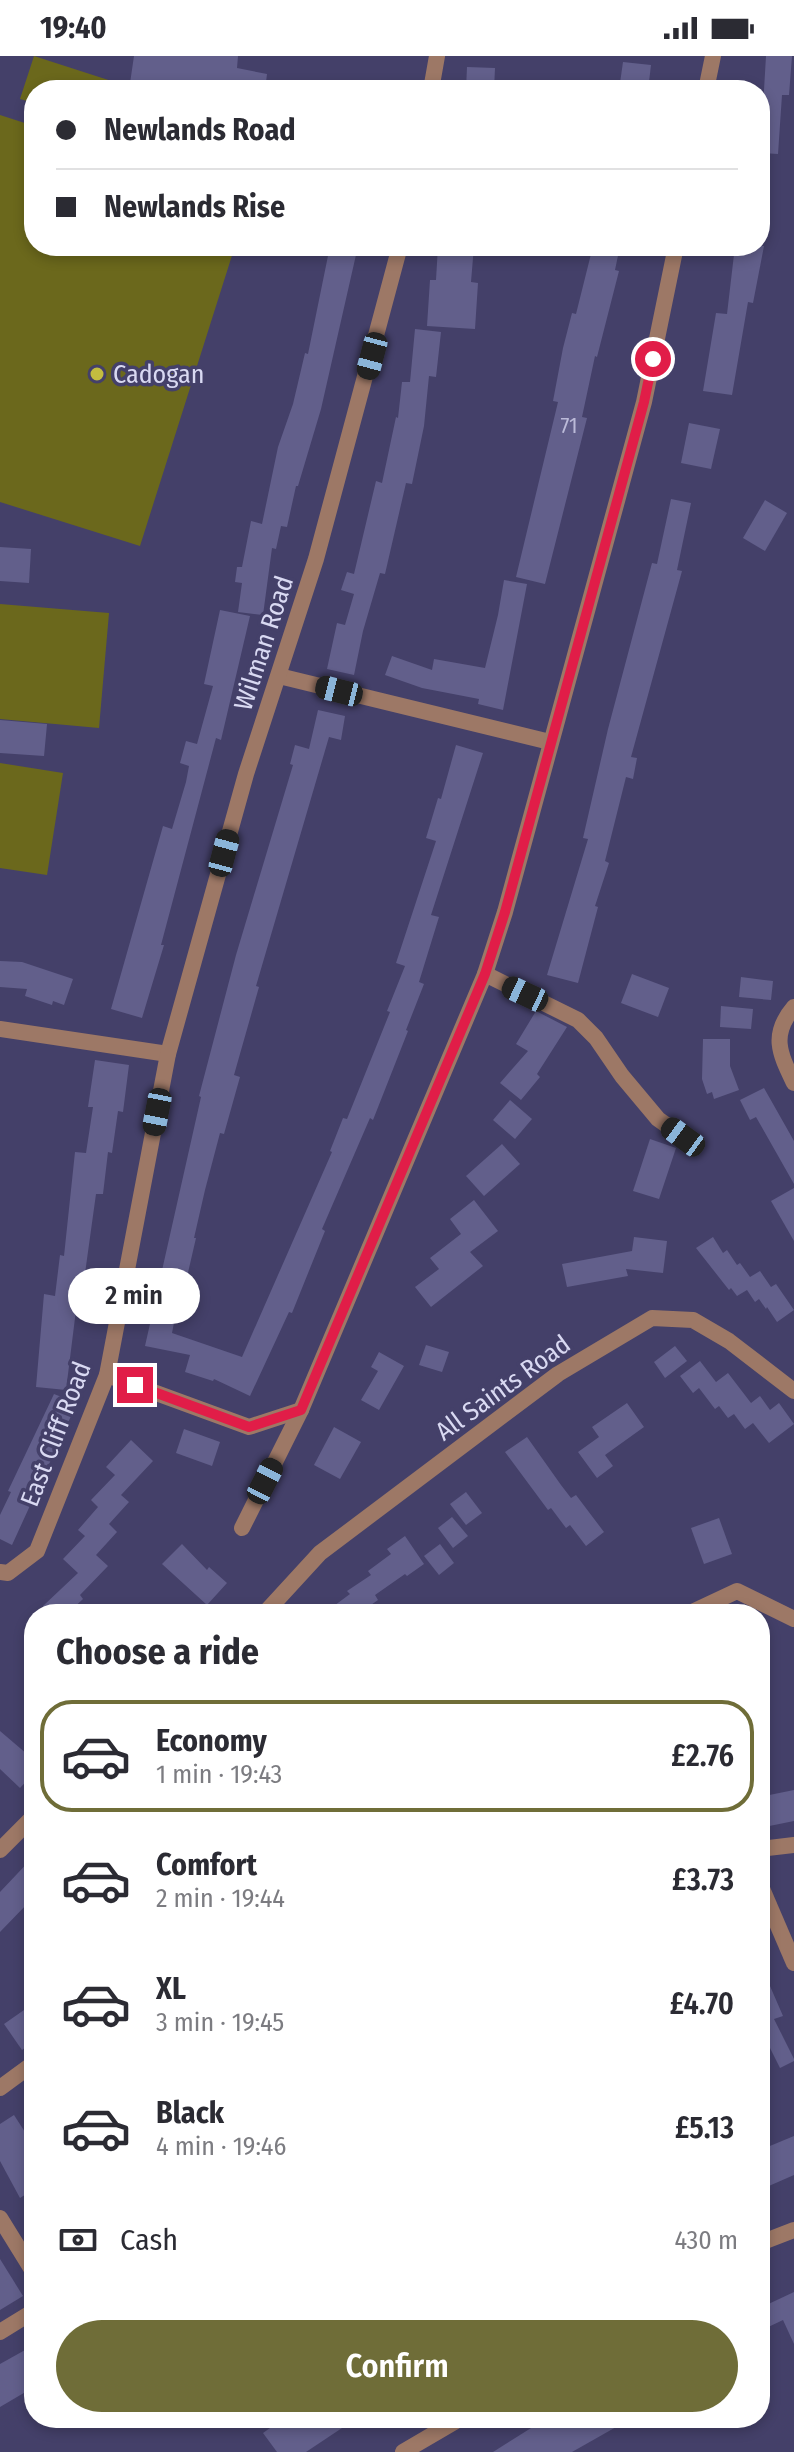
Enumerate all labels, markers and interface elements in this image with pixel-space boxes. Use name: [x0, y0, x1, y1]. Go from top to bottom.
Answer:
text: 19:40: [40, 10, 107, 46]
text: Newlands Road: [104, 112, 296, 148]
text: Newlands Rise: [104, 189, 285, 225]
car: [354, 330, 390, 382]
route start: [635, 341, 671, 377]
place label: Cadogan: [113, 359, 204, 390]
marker: Cadogan: [88, 365, 106, 383]
house number: 71: [560, 412, 578, 439]
street label: Wilman Road: [228, 572, 300, 714]
car: [313, 674, 365, 708]
car: [206, 827, 242, 879]
car: [498, 973, 552, 1015]
car: [141, 1086, 173, 1138]
car: [657, 1113, 709, 1161]
callout: 2 min: [69, 1269, 201, 1325]
text: 2 min: [105, 1280, 163, 1311]
street label: All Saints Road: [430, 1329, 576, 1447]
street label: East Cliff Road: [14, 1357, 98, 1511]
route end: [117, 1367, 153, 1403]
car: [243, 1454, 287, 1508]
text: Choose a ride: [56, 1630, 259, 1674]
icon: car: [60, 1720, 132, 1792]
text: Economy: [156, 1723, 267, 1759]
text: £2.76: [671, 1738, 734, 1774]
text: 1 min · 19:43: [156, 1759, 282, 1790]
icon: car: [60, 1844, 132, 1916]
text: Comfort: [156, 1847, 257, 1883]
text: £3.73: [672, 1862, 734, 1898]
text: 2 min · 19:44: [156, 1883, 285, 1914]
icon: car: [60, 1968, 132, 2040]
text: XL: [156, 1971, 186, 2007]
text: £4.70: [670, 1986, 734, 2022]
text: 3 min · 19:45: [156, 2007, 284, 2038]
icon: car: [60, 2092, 132, 2164]
text: Black: [156, 2095, 224, 2131]
text: £5.13: [675, 2110, 734, 2146]
text: 4 min · 19:46: [156, 2131, 286, 2162]
icon: cash: [56, 2218, 100, 2262]
text: Cash: [120, 2222, 178, 2258]
text: 430 m: [674, 2225, 738, 2256]
button: Confirm: [56, 2320, 738, 2412]

